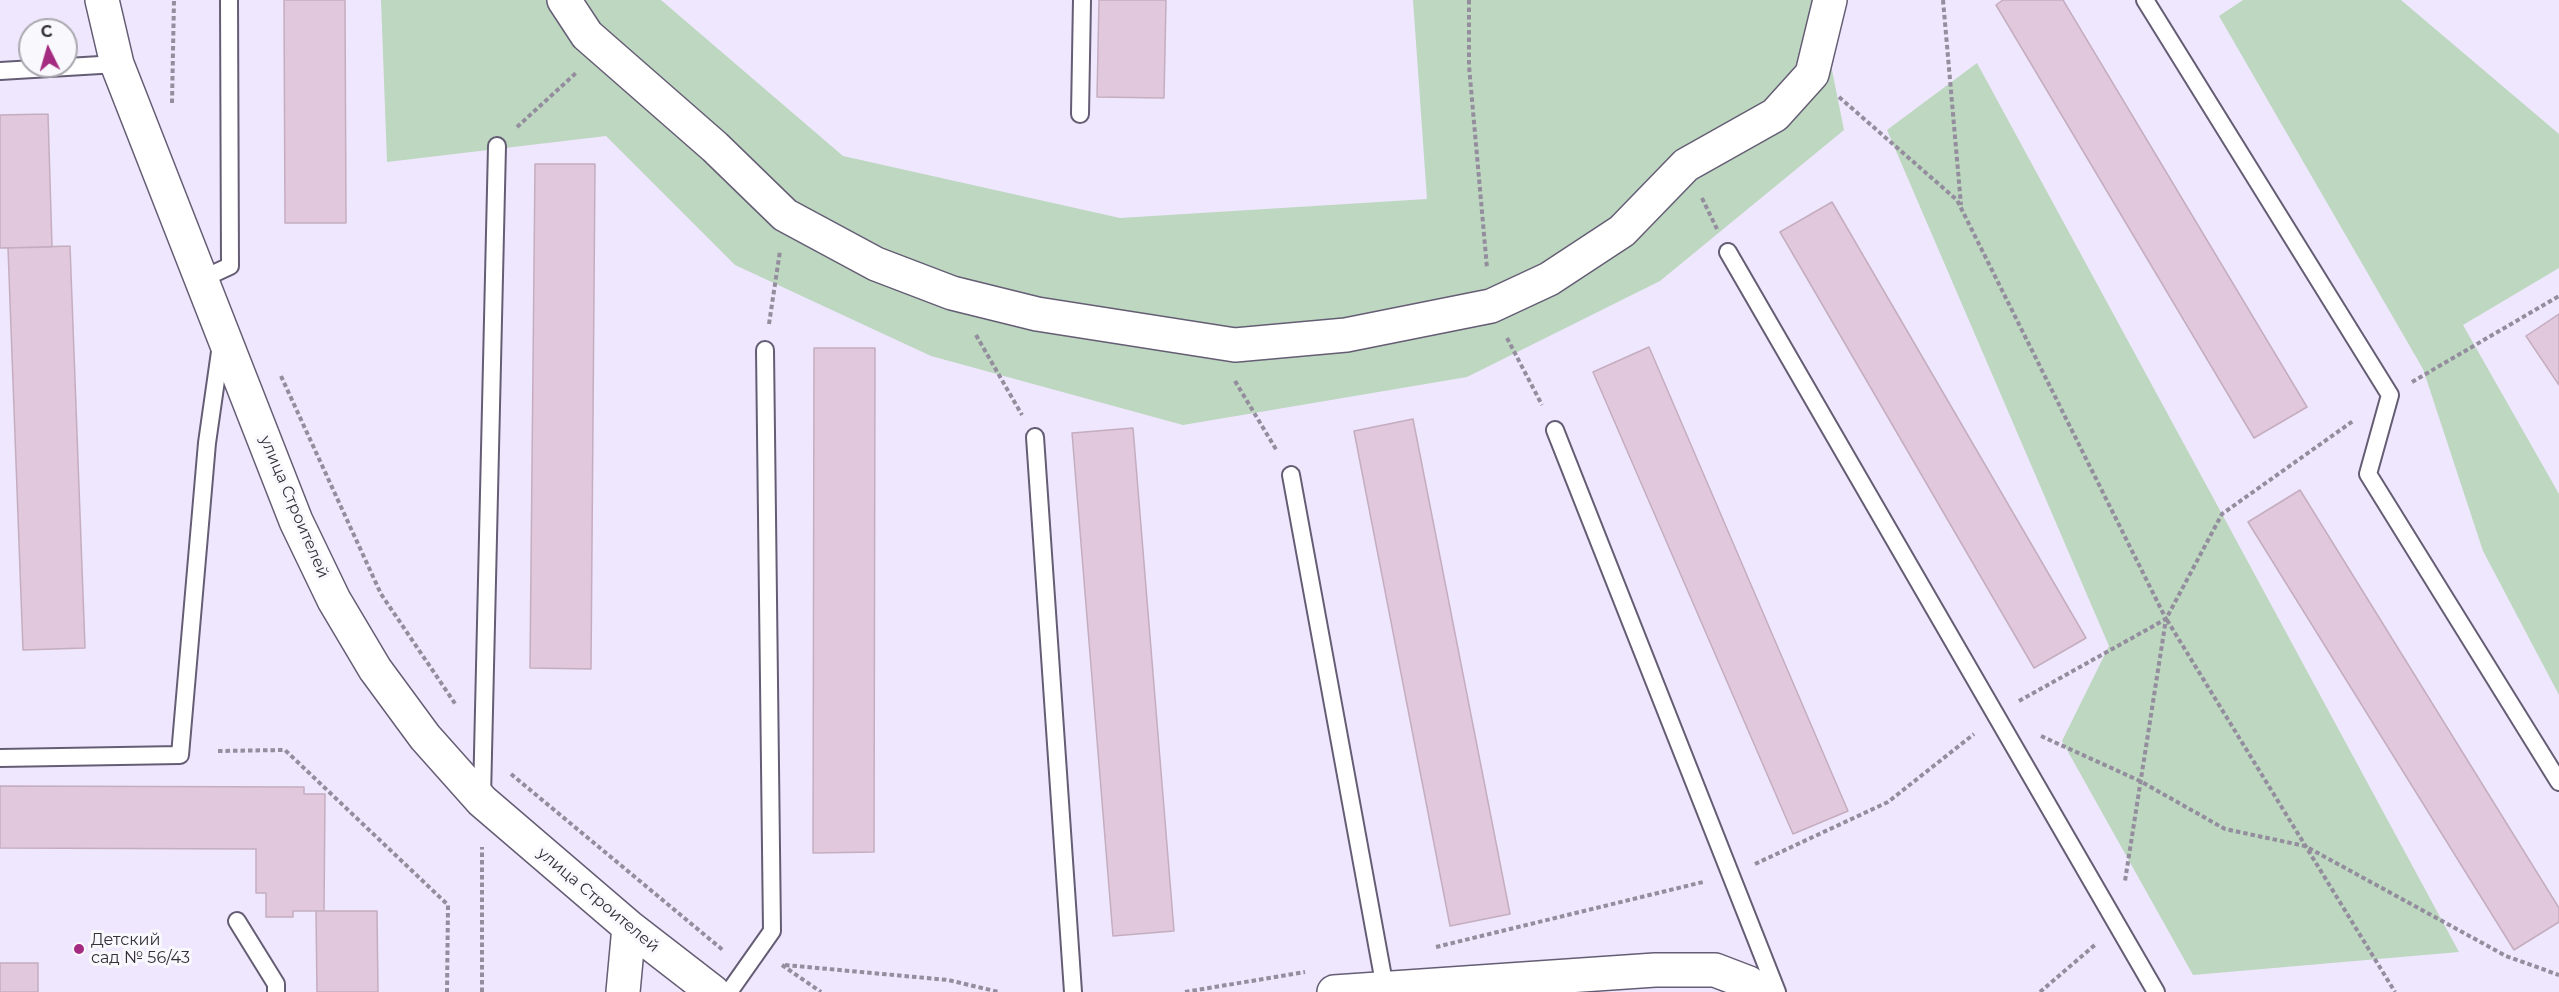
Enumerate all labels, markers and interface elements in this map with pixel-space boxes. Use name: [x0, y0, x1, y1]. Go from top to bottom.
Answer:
north arrow: [18, 18, 78, 78]
text: С: [40, 22, 53, 42]
street label: улица Строителей: [255, 433, 333, 581]
street label: улица Строителей: [533, 843, 663, 957]
place label: Детский сад № 56/43: [91, 930, 190, 968]
marker: Детский сад № 56/43: [72, 942, 86, 956]

